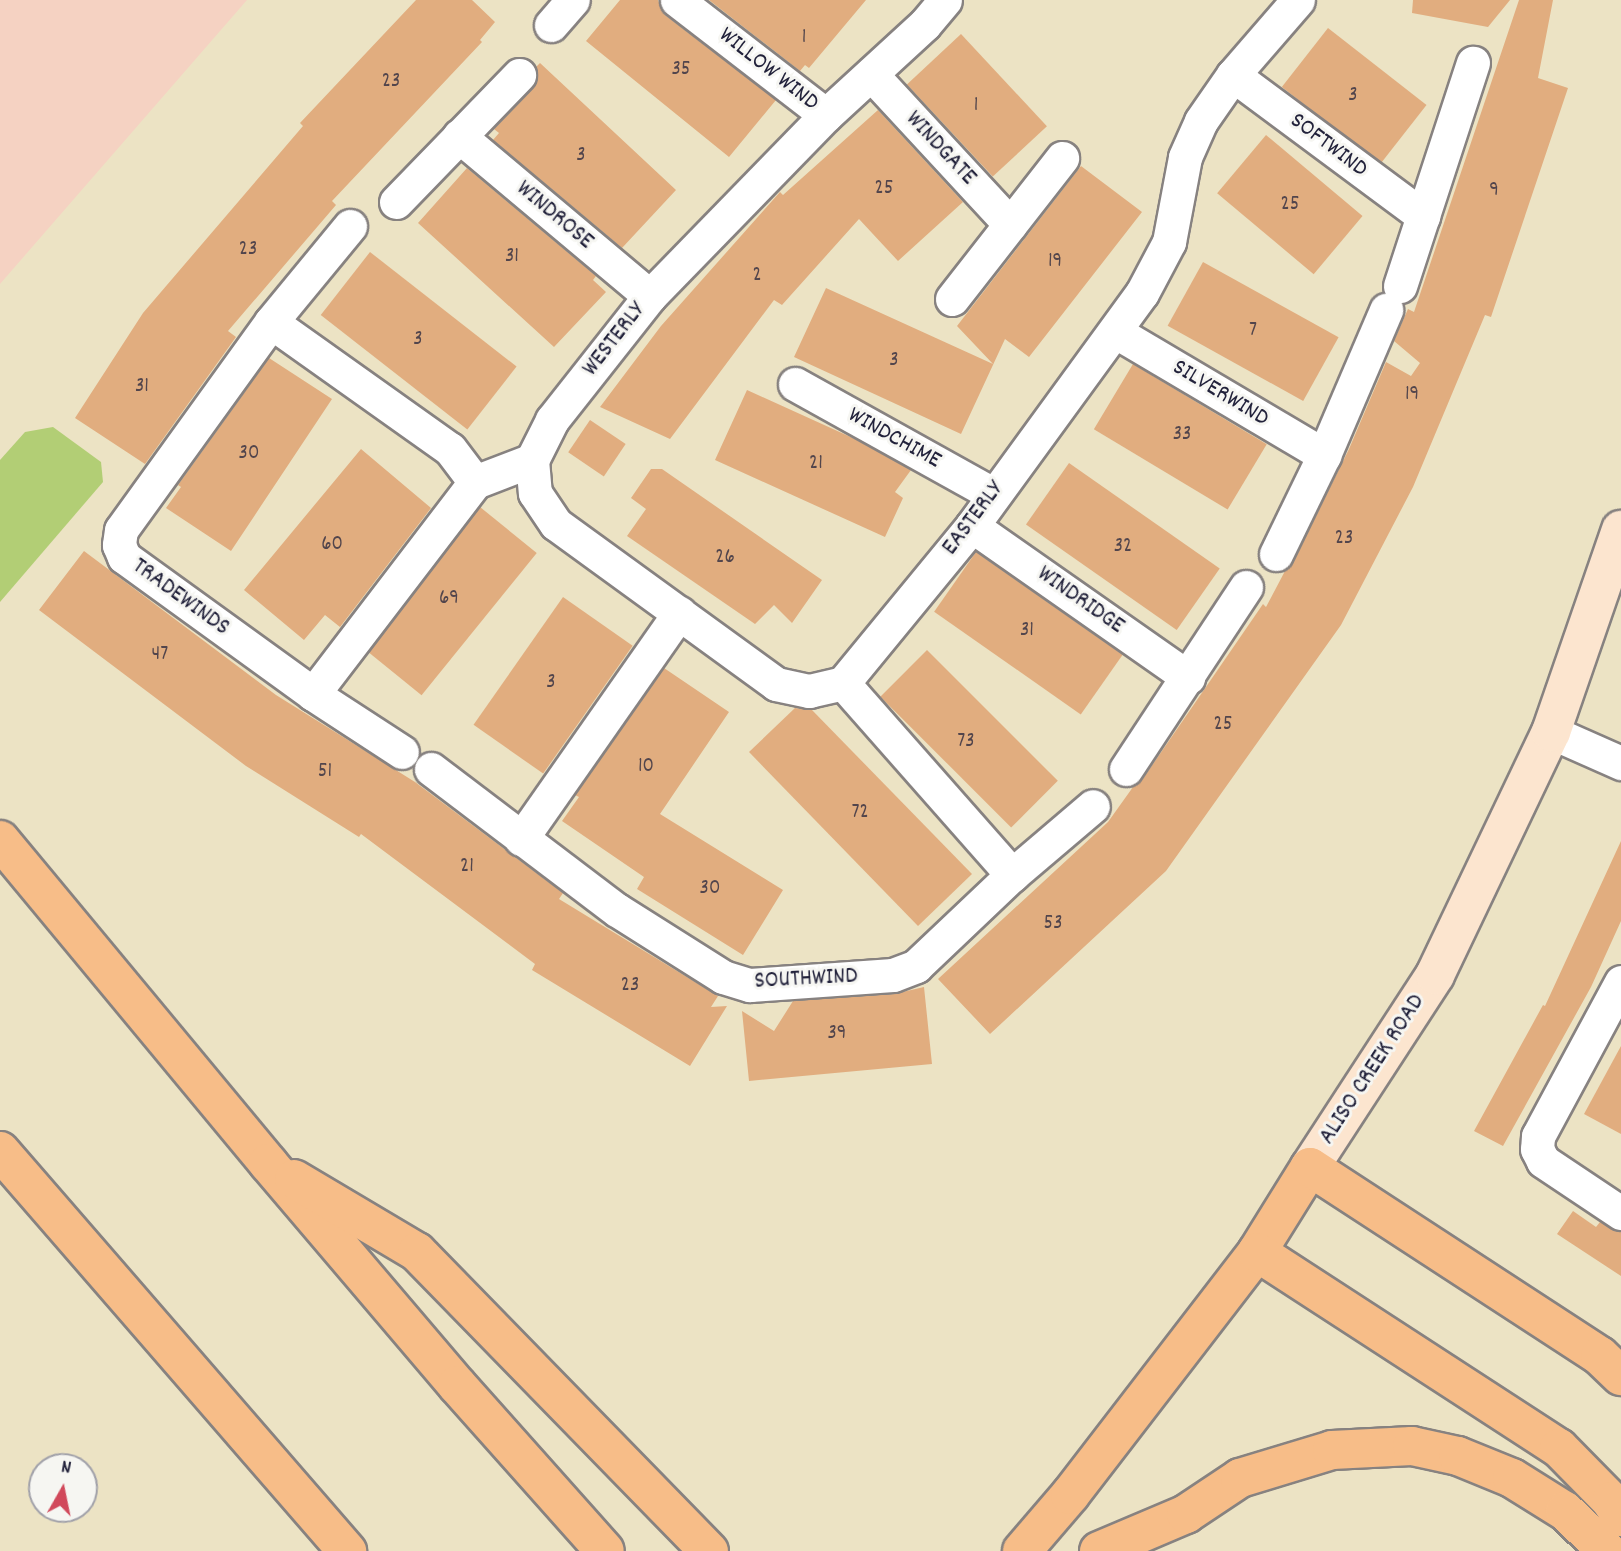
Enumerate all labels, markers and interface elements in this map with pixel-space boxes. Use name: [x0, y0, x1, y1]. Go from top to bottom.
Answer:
street label: WILLOW WIND: [712, 22, 824, 118]
house number: 1: [802, 25, 806, 51]
house number: 35: [671, 57, 691, 83]
house number: 23: [382, 69, 400, 95]
house number: 3: [1348, 83, 1358, 109]
house number: 1: [974, 93, 978, 119]
street label: WINDGATE: [898, 106, 982, 192]
street label: SOFTWIND: [1283, 107, 1373, 185]
house number: 3: [576, 143, 586, 169]
street label: WINDROSE: [509, 175, 599, 257]
house number: 25: [875, 176, 893, 202]
house number: 9: [1489, 178, 1499, 204]
house number: 25: [1281, 192, 1299, 218]
house number: 23: [239, 237, 257, 263]
house number: 31: [505, 244, 519, 270]
house number: 19: [1048, 249, 1062, 275]
house number: 2: [752, 263, 762, 289]
street label: WESTERLY: [577, 297, 653, 383]
house number: 7: [1249, 318, 1257, 344]
house number: 3: [413, 327, 423, 353]
house number: 3: [889, 348, 899, 374]
street label: SILVERWIND: [1167, 354, 1273, 434]
house number: 31: [135, 374, 149, 400]
house number: 19: [1405, 382, 1419, 408]
street label: WINDCHIME: [842, 402, 946, 476]
house number: 33: [1173, 422, 1191, 448]
house number: 30: [239, 441, 259, 467]
house number: 21: [809, 451, 823, 477]
street label: EASTERLY: [937, 476, 1011, 562]
house number: 23: [1335, 526, 1353, 552]
house number: 60: [321, 532, 343, 558]
house number: 32: [1114, 534, 1132, 560]
house number: 26: [715, 545, 735, 571]
street label: TRADEWINDS: [126, 553, 234, 643]
street label: WINDRIDGE: [1031, 561, 1129, 641]
house number: 69: [439, 586, 459, 612]
house number: 31: [1020, 618, 1034, 644]
house number: 47: [152, 642, 168, 668]
house number: 3: [546, 670, 556, 696]
house number: 25: [1214, 712, 1232, 738]
house number: 73: [957, 729, 975, 755]
house number: 10: [638, 754, 654, 780]
house number: 51: [318, 759, 332, 785]
house number: 72: [851, 800, 869, 826]
house number: 21: [460, 854, 474, 880]
house number: 30: [700, 876, 720, 902]
house number: 53: [1043, 911, 1063, 937]
street label: SOUTHWIND: [754, 963, 858, 997]
house number: 23: [621, 973, 639, 999]
street label: ALISO CREEK ROAD: [1314, 990, 1432, 1150]
house number: 39: [828, 1021, 846, 1047]
north arrow: [28, 1453, 98, 1523]
text: N: [59, 1455, 73, 1483]

